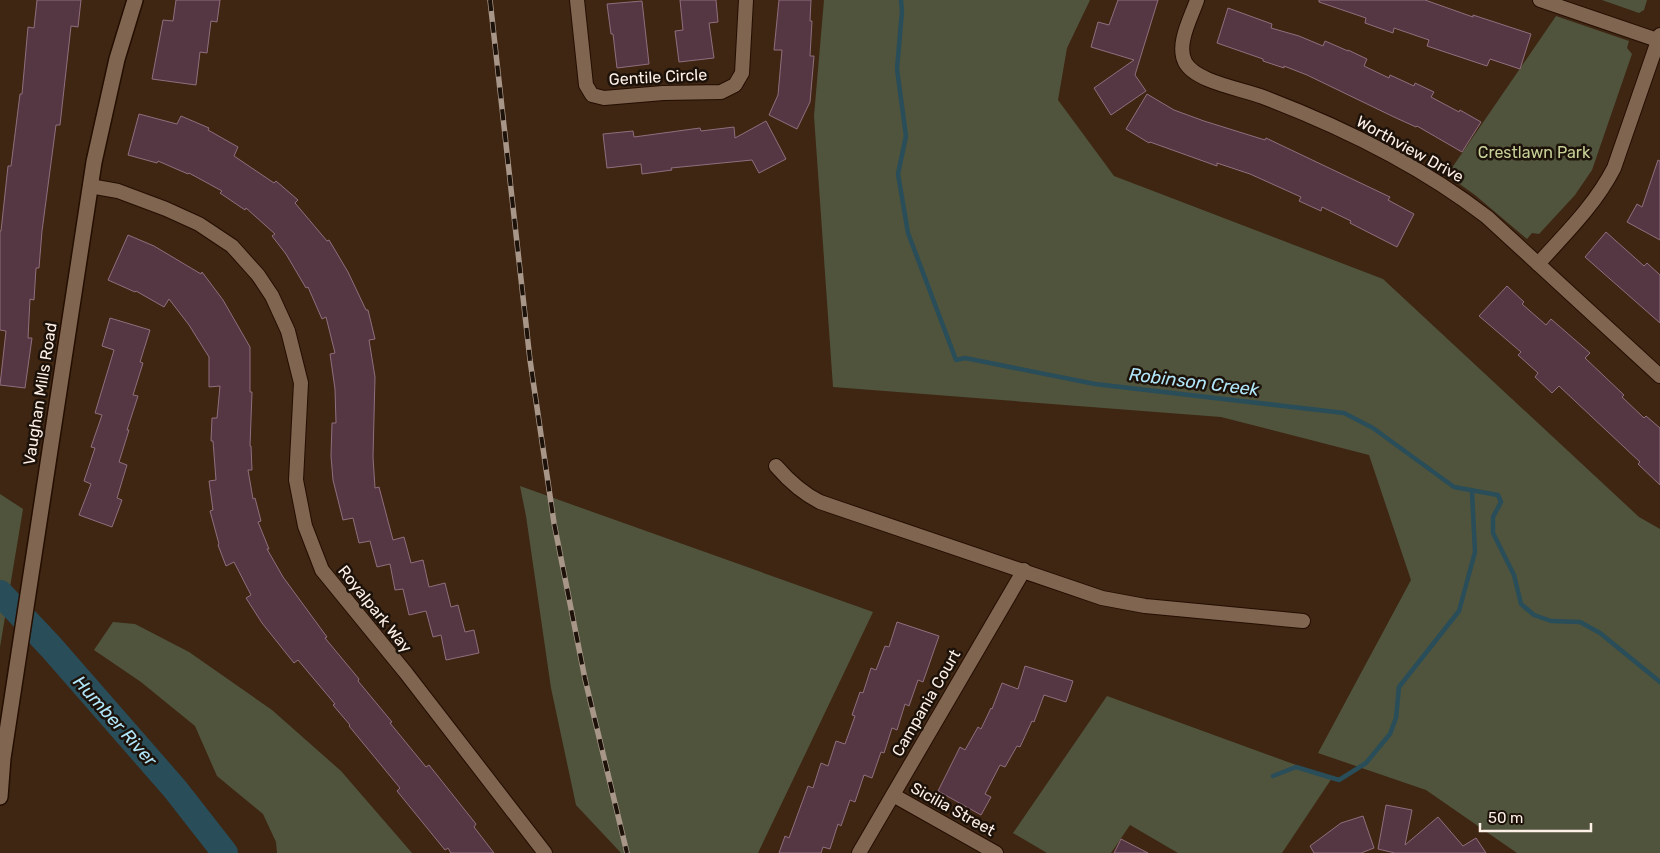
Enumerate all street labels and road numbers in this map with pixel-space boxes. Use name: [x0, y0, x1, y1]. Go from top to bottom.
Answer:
street label: Gentile Circle: [608, 65, 708, 89]
street label: Worthview Drive: [1353, 112, 1467, 186]
street label: Vaughan Mills Road: [19, 321, 61, 467]
street label: Royalpark Way: [334, 562, 416, 657]
street label: Campania Court: [888, 646, 964, 760]
street label: Sicilia Street: [908, 778, 998, 840]

